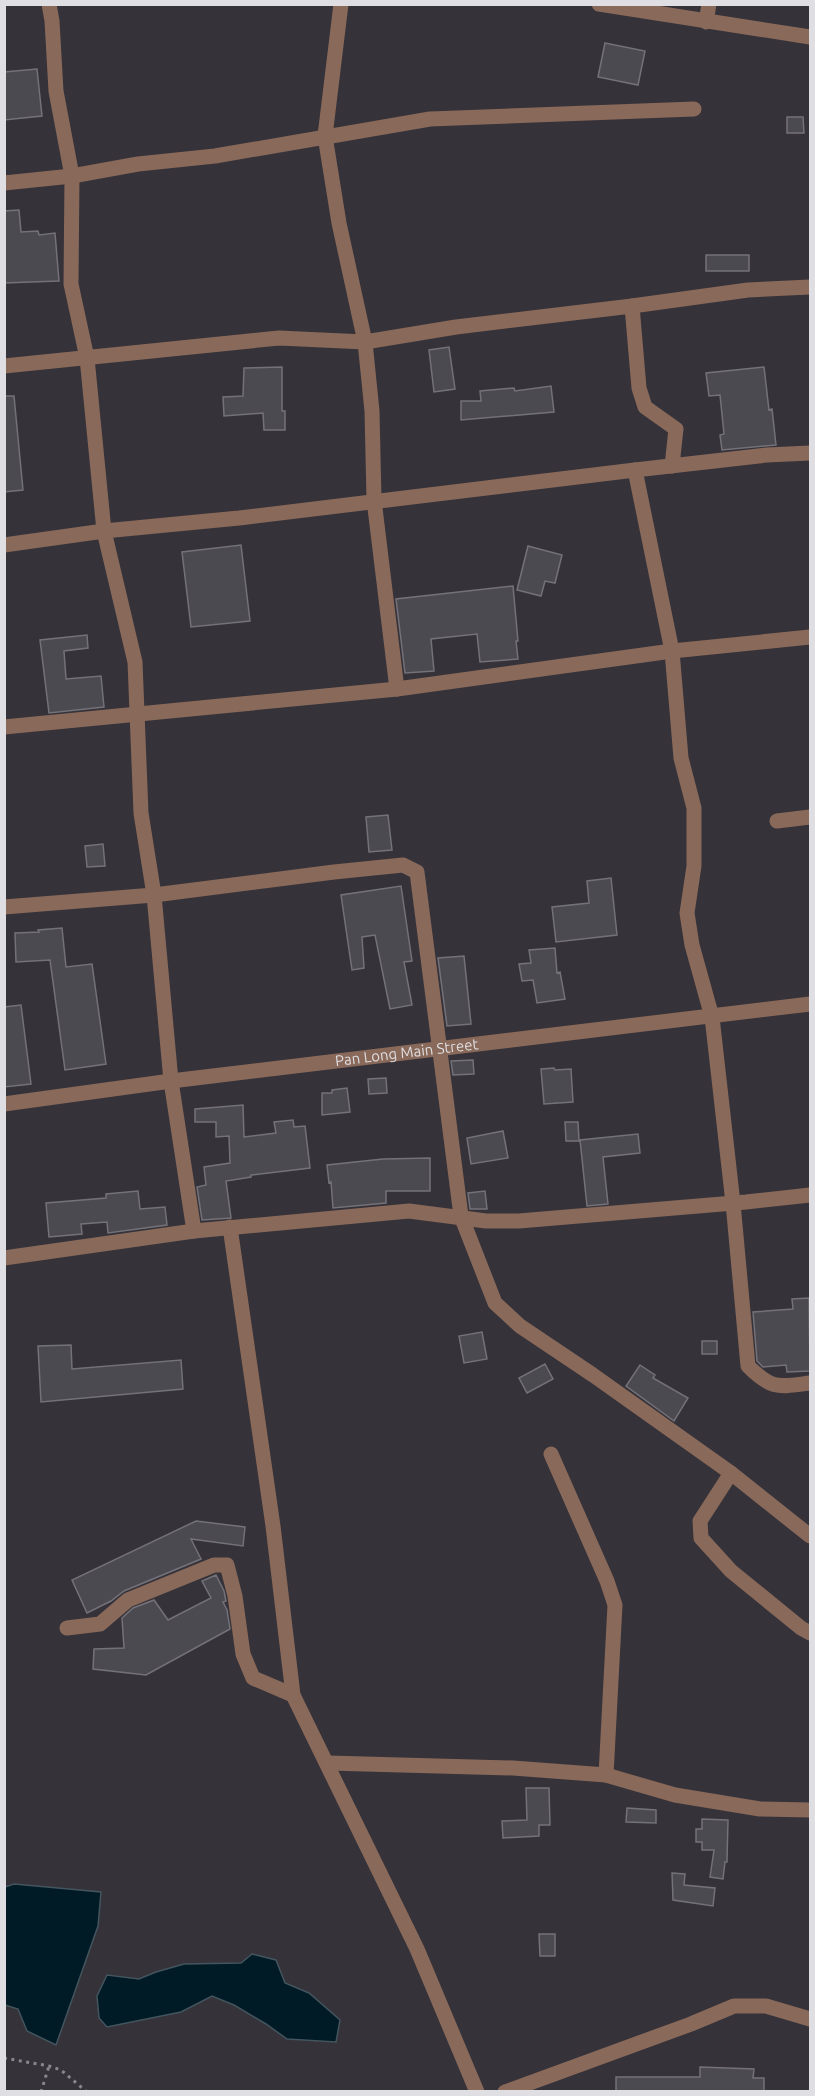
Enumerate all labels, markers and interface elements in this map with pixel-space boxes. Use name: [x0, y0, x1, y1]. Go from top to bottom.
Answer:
street label: Pan Long Main Street: [334, 1035, 479, 1069]

